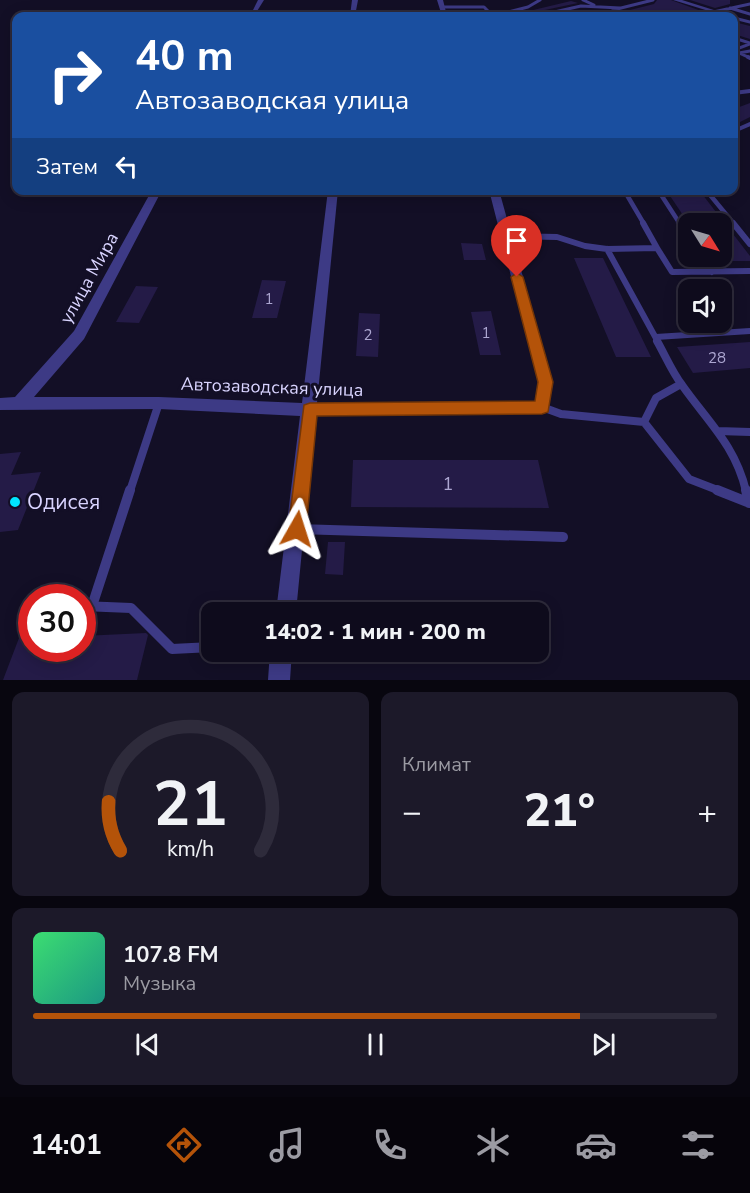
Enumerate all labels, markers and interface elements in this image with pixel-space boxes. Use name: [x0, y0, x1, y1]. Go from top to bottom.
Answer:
text: 40 m: [135, 28, 234, 85]
icon: right: [36, 36, 114, 114]
text: Автозаводская улица: [135, 82, 409, 119]
icon: left: [110, 150, 143, 183]
text: Затем: [36, 152, 98, 182]
north arrow: [678, 213, 732, 267]
map controls: [678, 213, 732, 333]
pin: [491, 215, 542, 277]
icon: arrive: [500, 224, 533, 257]
street label: улица Мира: [54, 228, 124, 328]
button: sound: [678, 279, 732, 333]
house number: 1: [264, 289, 274, 309]
house number: 1: [481, 323, 491, 343]
house number: 2: [363, 325, 373, 345]
house number: 28: [708, 348, 726, 368]
street label: Автозаводская улица: [180, 372, 364, 402]
house number: 1: [443, 472, 453, 496]
place label: Одисея: [27, 488, 100, 516]
marker: Одисея: [8, 495, 22, 509]
position arrow: [265, 497, 329, 561]
speed limit sign: 30: [18, 584, 96, 662]
text: 14:02 · 1 мин · 200 m: [264, 617, 486, 647]
text: Климат: [402, 751, 471, 778]
text: 21: [153, 762, 228, 847]
text: 21°: [524, 781, 595, 842]
text: −: [402, 790, 422, 835]
text: +: [697, 790, 717, 835]
text: km/h: [167, 834, 214, 864]
text: 107.8 FM: [123, 940, 219, 970]
text: Музыка: [123, 970, 196, 997]
icon: previous: [131, 1028, 164, 1061]
icon: pause: [359, 1028, 392, 1061]
icon: next: [587, 1028, 620, 1061]
icon: directions: [163, 1124, 205, 1166]
icon: music: [266, 1124, 308, 1166]
icon: phone: [369, 1124, 411, 1166]
icon: climate: [472, 1124, 514, 1166]
icon: car: [575, 1124, 617, 1166]
icon: filters: [677, 1124, 719, 1166]
text: 14:01: [30, 1127, 102, 1164]

